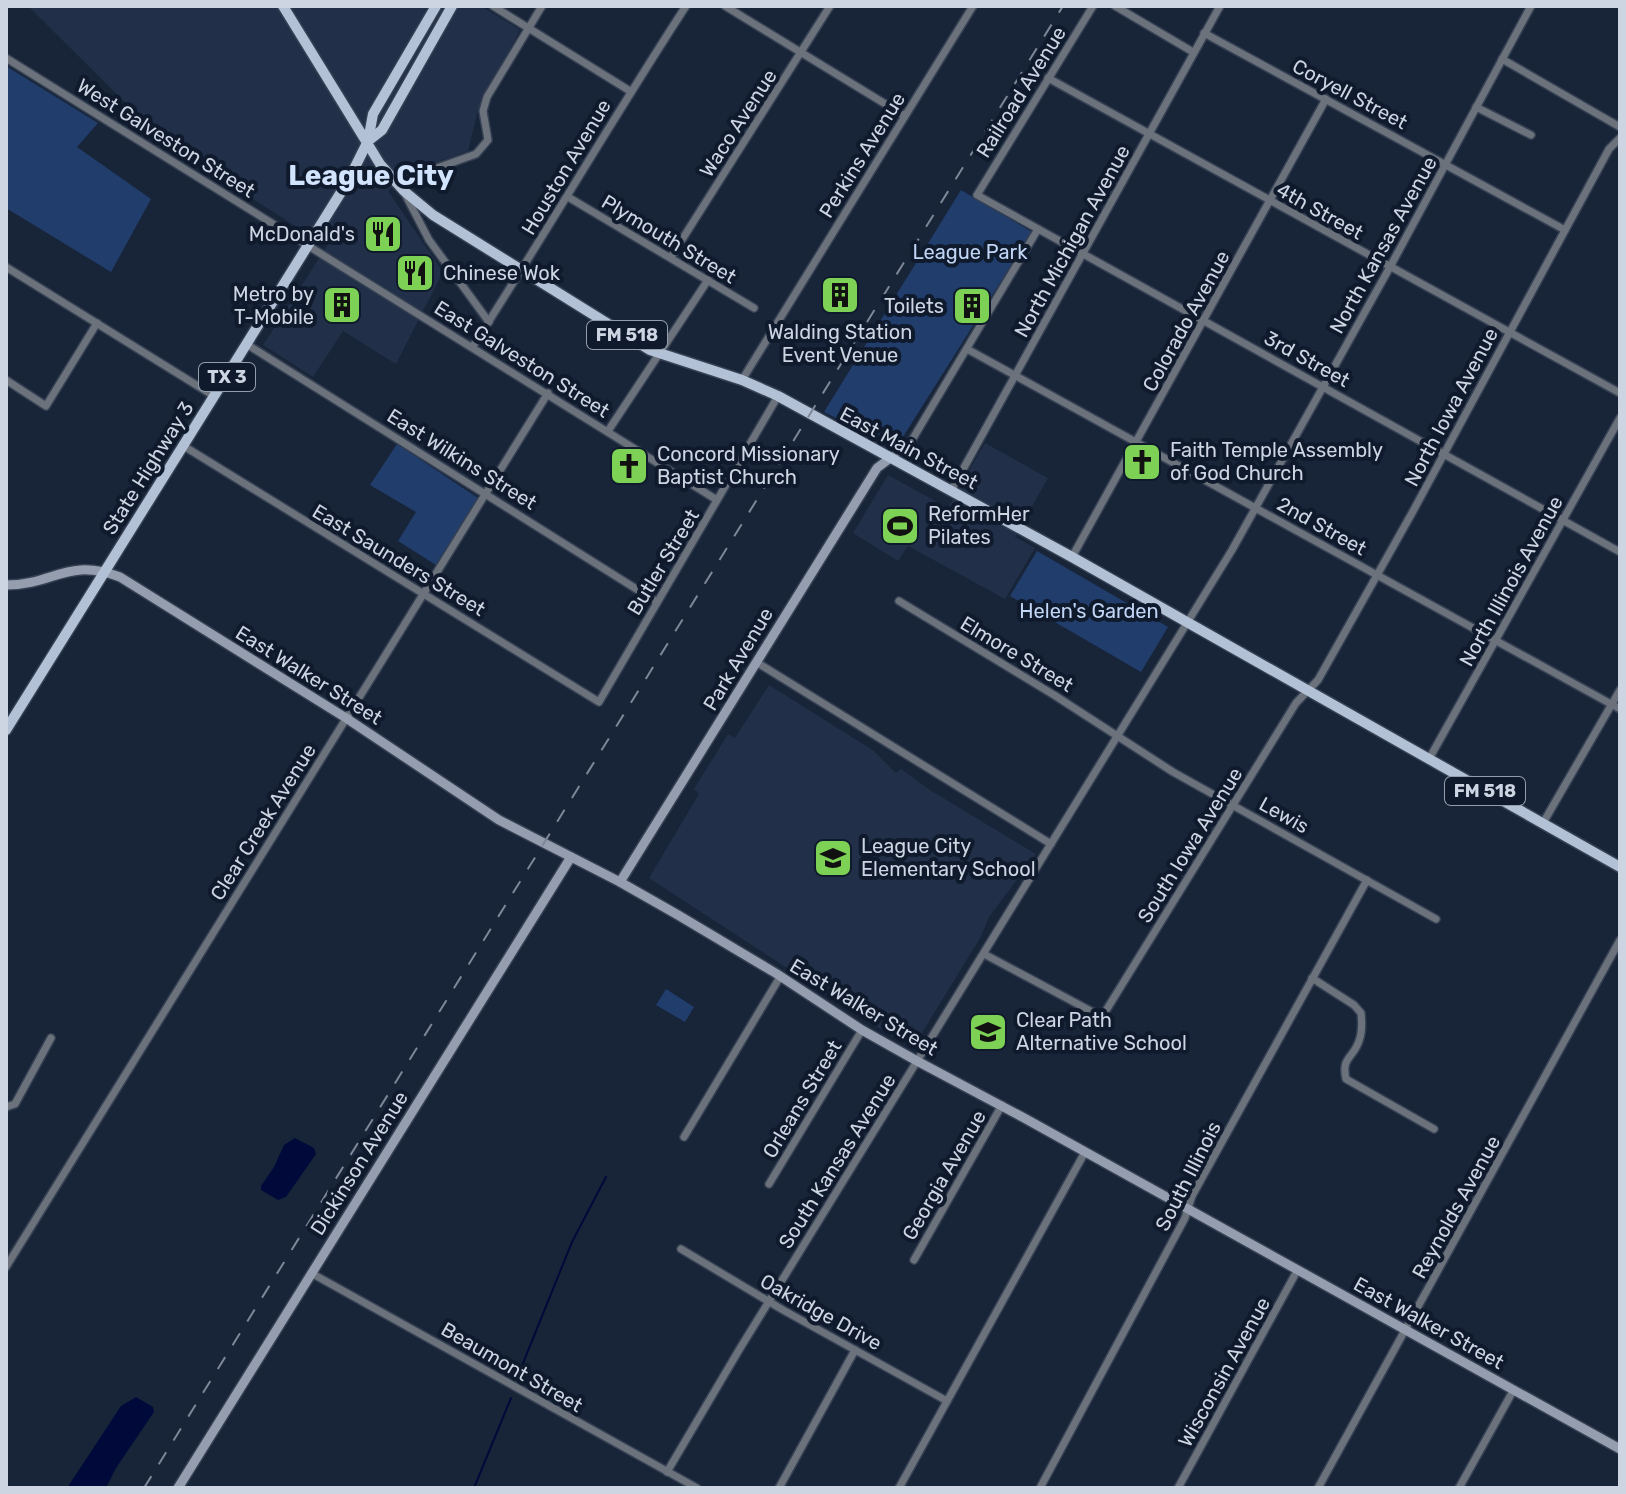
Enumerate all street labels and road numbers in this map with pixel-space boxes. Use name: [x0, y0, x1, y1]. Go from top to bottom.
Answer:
street label: Railroad Avenue: [971, 22, 1071, 162]
street label: Coryell Street: [1288, 54, 1412, 134]
street label: Waco Avenue: [694, 65, 782, 181]
street label: West Galveston Street: [73, 73, 260, 203]
street label: Perkins Avenue: [814, 88, 910, 222]
street label: Houston Avenue: [516, 95, 616, 239]
street label: North Michigan Avenue: [1009, 141, 1135, 341]
street label: North Kansas Avenue: [1324, 152, 1442, 338]
street label: 4th Street: [1273, 177, 1368, 245]
street label: Plymouth Street: [597, 189, 741, 289]
street label: Colorado Avenue: [1137, 246, 1235, 396]
street label: East Galveston Street: [430, 295, 614, 423]
road number: FM 518: [587, 321, 667, 349]
street label: North Iowa Avenue: [1399, 324, 1503, 490]
street label: 3rd Street: [1260, 326, 1354, 392]
road number: TX 3: [199, 363, 255, 391]
street label: State Highway 3: [97, 397, 199, 539]
street label: East Main Street: [836, 402, 982, 495]
street label: East Wilkins Street: [383, 403, 541, 515]
street label: 2nd Street: [1273, 492, 1371, 560]
street label: North Illinois Avenue: [1454, 492, 1568, 670]
street label: East Saunders Street: [308, 499, 490, 621]
street label: Butler Street: [622, 505, 704, 619]
street label: Park Avenue: [698, 603, 778, 715]
street label: Elmore Street: [956, 611, 1078, 697]
street label: East Walker Street: [231, 620, 387, 730]
street label: Clear Creek Avenue: [205, 739, 321, 905]
street label: South Iowa Avenue: [1132, 763, 1248, 927]
road number: FM 518: [1445, 777, 1525, 805]
street label: Lewis: [1255, 792, 1313, 838]
street label: East Walker Street: [786, 953, 942, 1061]
street label: Orleans Street: [757, 1036, 847, 1162]
street label: South Kansas Avenue: [773, 1069, 901, 1253]
street label: Dickinson Avenue: [305, 1087, 413, 1239]
street label: Georgia Avenue: [897, 1106, 991, 1244]
street label: South Illinois: [1150, 1117, 1226, 1235]
street label: Reynolds Avenue: [1407, 1131, 1505, 1283]
street label: Oakridge Drive: [756, 1269, 886, 1355]
street label: East Walker Street: [1350, 1272, 1508, 1374]
street label: Wisconsin Avenue: [1173, 1293, 1275, 1451]
street label: Beaumont Street: [437, 1317, 587, 1417]

